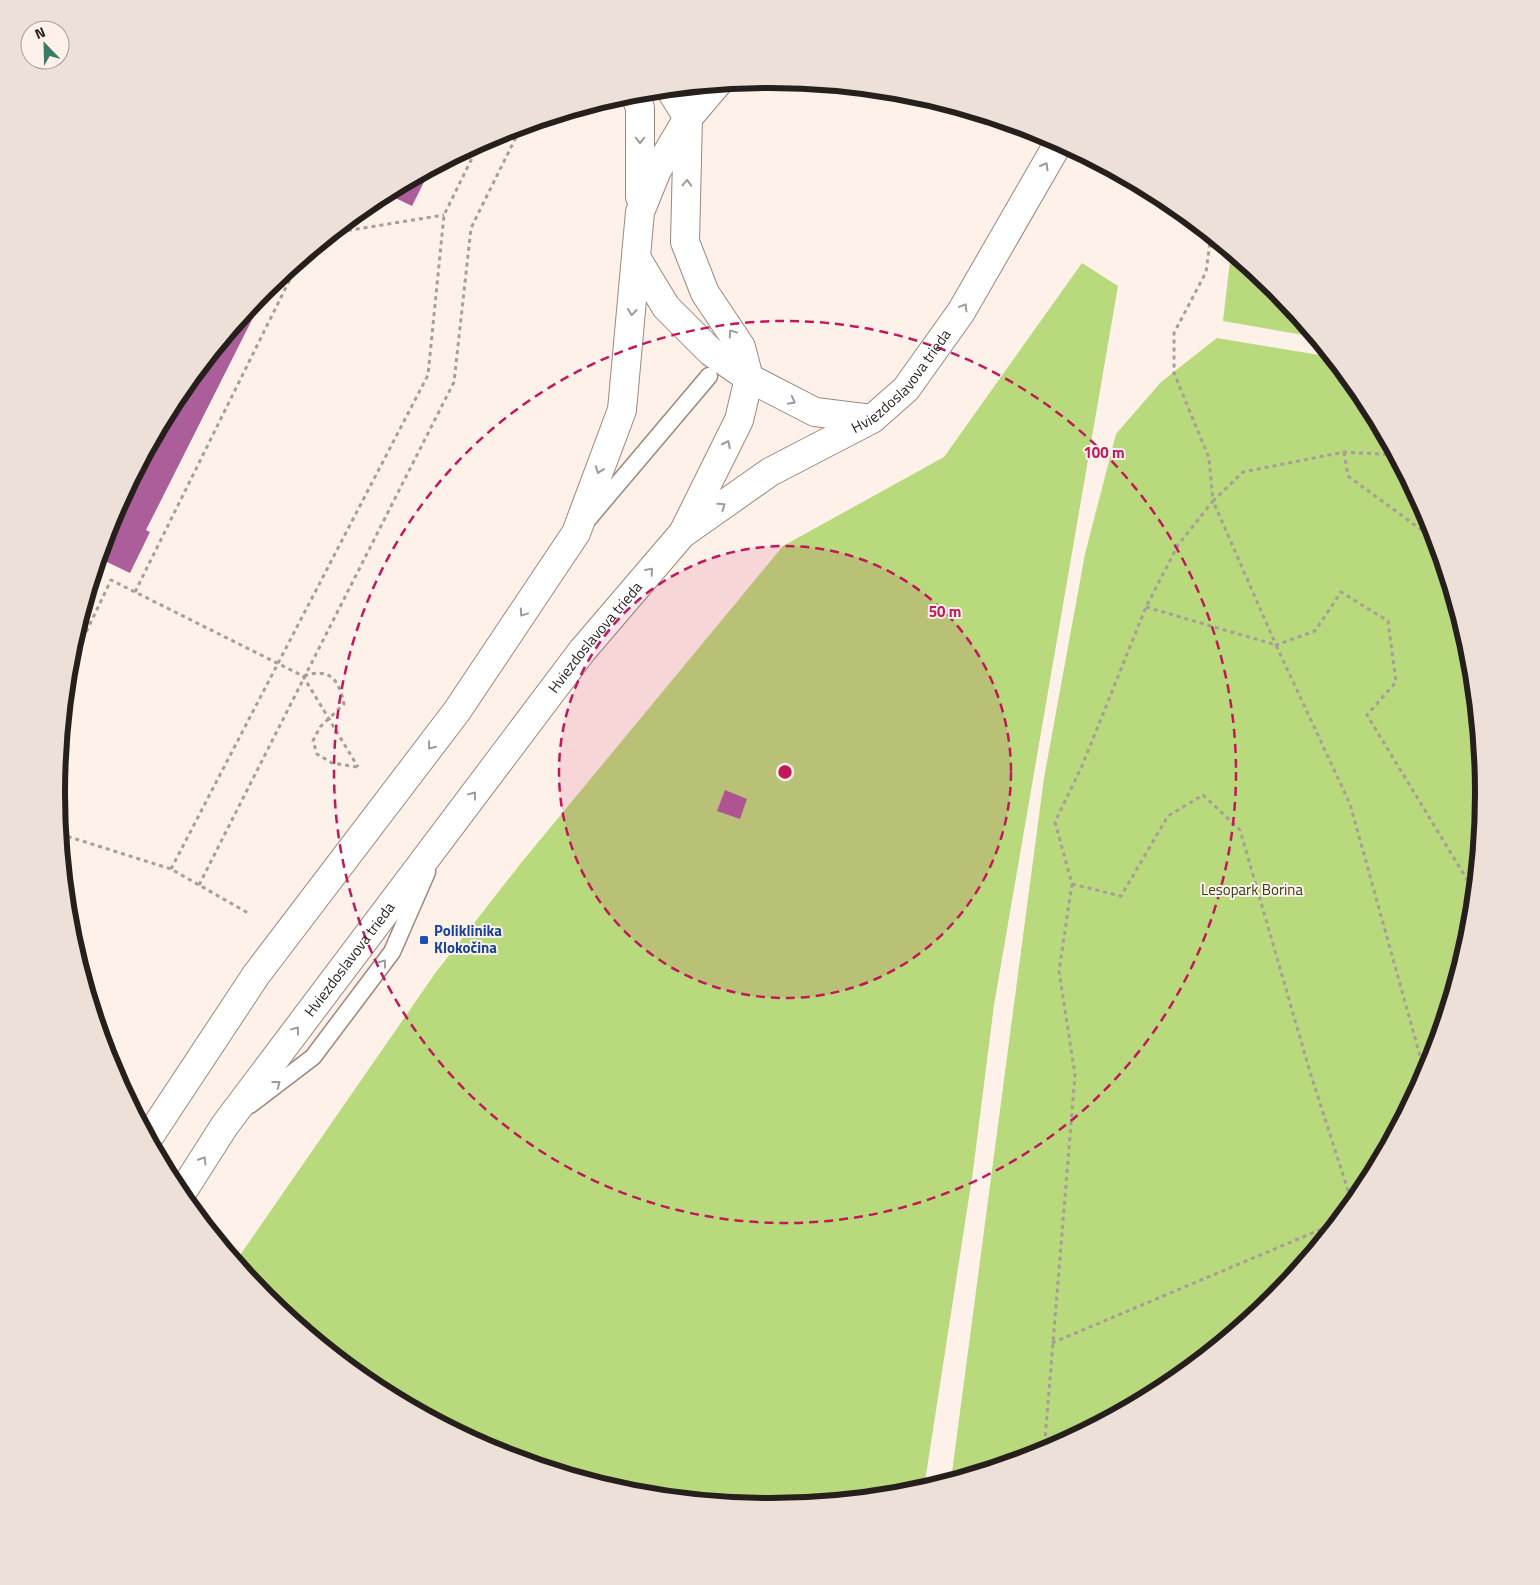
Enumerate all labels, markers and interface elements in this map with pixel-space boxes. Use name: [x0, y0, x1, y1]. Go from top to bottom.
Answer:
north arrow: [20, 20, 70, 70]
text: N: [31, 21, 48, 44]
one-way arrow: [635, 136, 645, 144]
one-way arrow: [1039, 163, 1049, 172]
one-way arrow: [682, 179, 692, 186]
one-way arrow: [958, 304, 968, 313]
one-way arrow: [627, 309, 638, 317]
street label: Hviezdoslavova trieda: [847, 324, 957, 439]
one-way arrow: [729, 330, 738, 339]
one-way arrow: [787, 395, 796, 405]
one-way arrow: [721, 440, 731, 449]
text: 100 m: [1083, 441, 1125, 464]
one-way arrow: [595, 466, 605, 474]
one-way arrow: [716, 503, 726, 512]
one-way arrow: [644, 568, 653, 577]
street label: Hviezdoslavova trieda: [542, 576, 648, 698]
text: 50 m: [929, 600, 961, 623]
one-way arrow: [520, 607, 529, 616]
one-way arrow: [428, 740, 436, 749]
centre of rings: [776, 763, 794, 781]
one-way arrow: [468, 792, 476, 801]
park label: Lesopark Borina: [1201, 878, 1303, 901]
street label: Hviezdoslavova trieda: [298, 897, 400, 1021]
place label: Poliklinika Klokočina: [434, 919, 502, 959]
marker: Poliklinika Klokočina: [418, 934, 430, 946]
one-way arrow: [378, 960, 386, 969]
one-way arrow: [291, 1027, 299, 1036]
one-way arrow: [271, 1082, 280, 1090]
one-way arrow: [197, 1156, 206, 1165]

